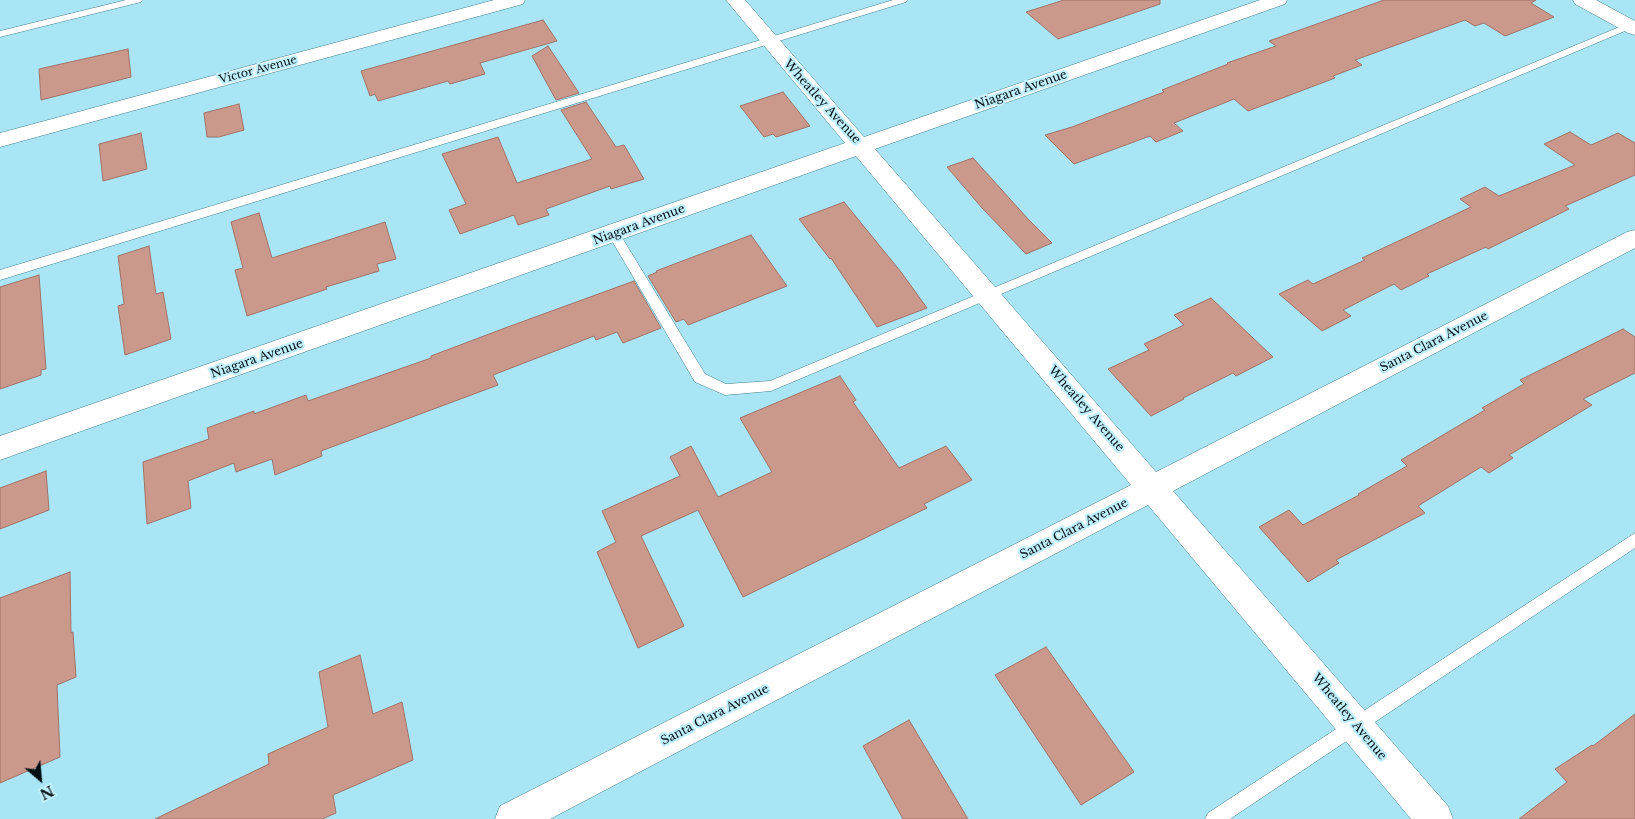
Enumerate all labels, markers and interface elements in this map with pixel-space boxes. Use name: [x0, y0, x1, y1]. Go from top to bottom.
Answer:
street label: Victor Avenue: [218, 53, 298, 87]
street label: Wheatley Avenue: [780, 57, 864, 147]
street label: Niagara Avenue: [973, 67, 1069, 113]
street label: Niagara Avenue: [591, 202, 687, 248]
street label: Santa Clara Avenue: [1378, 309, 1490, 375]
street label: Niagara Avenue: [209, 336, 305, 382]
street label: Wheatley Avenue: [1045, 363, 1127, 455]
street label: Santa Clara Avenue: [1018, 496, 1130, 562]
street label: Wheatley Avenue: [1309, 671, 1389, 763]
street label: Santa Clara Avenue: [659, 682, 771, 748]
north arrow: [15, 754, 65, 804]
text: N: [37, 781, 57, 803]

